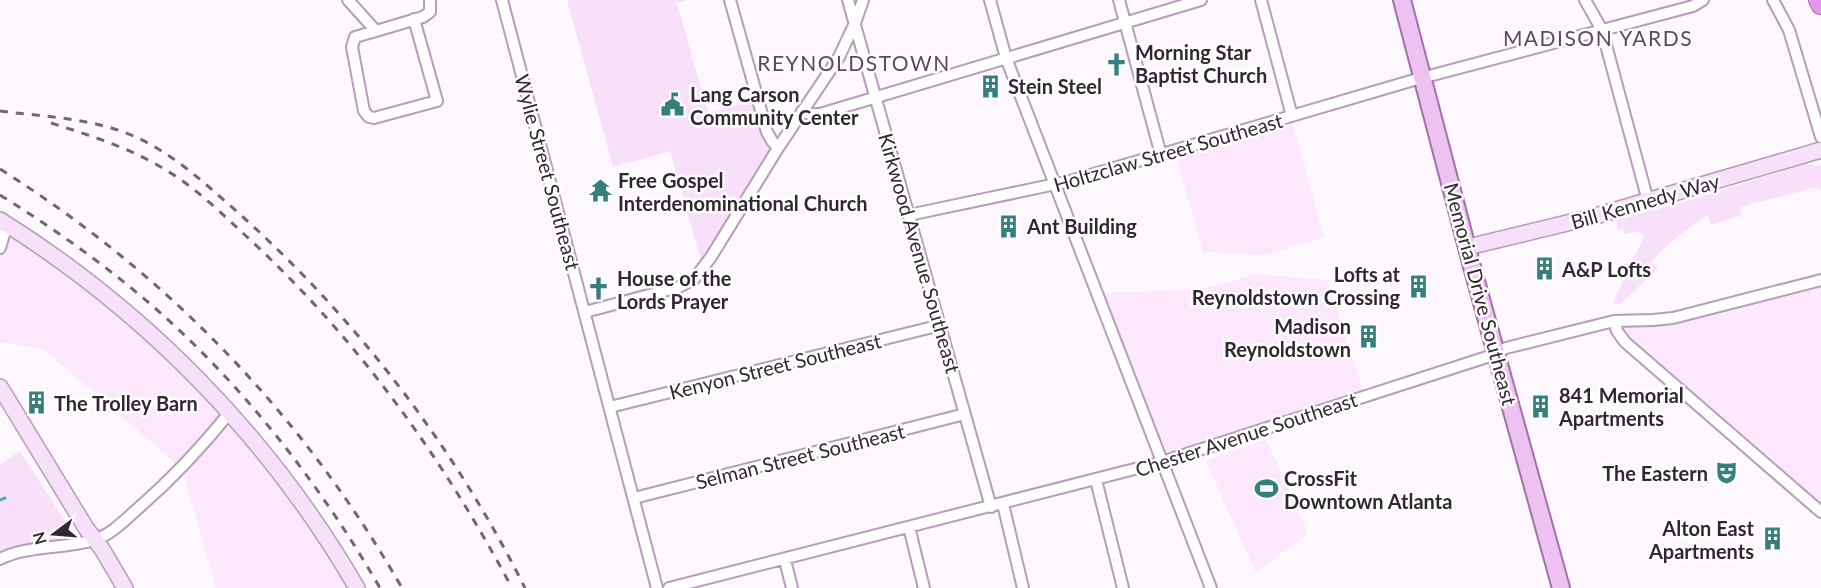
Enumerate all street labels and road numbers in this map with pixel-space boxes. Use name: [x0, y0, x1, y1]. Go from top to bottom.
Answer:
street label: Wylie Street Southeast: [510, 72, 586, 272]
street label: Holtzclaw Street Southeast: [1051, 108, 1285, 196]
street label: Kirkwood Avenue Southeast: [874, 130, 966, 376]
street label: Bill Kennedy Way: [1568, 168, 1723, 234]
street label: Memorial Drive Southeast: [1440, 180, 1522, 408]
street label: Kenyon Street Southeast: [667, 328, 883, 404]
street label: Chester Avenue Southeast: [1132, 387, 1360, 481]
street label: Selman Street Southeast: [693, 418, 907, 494]

